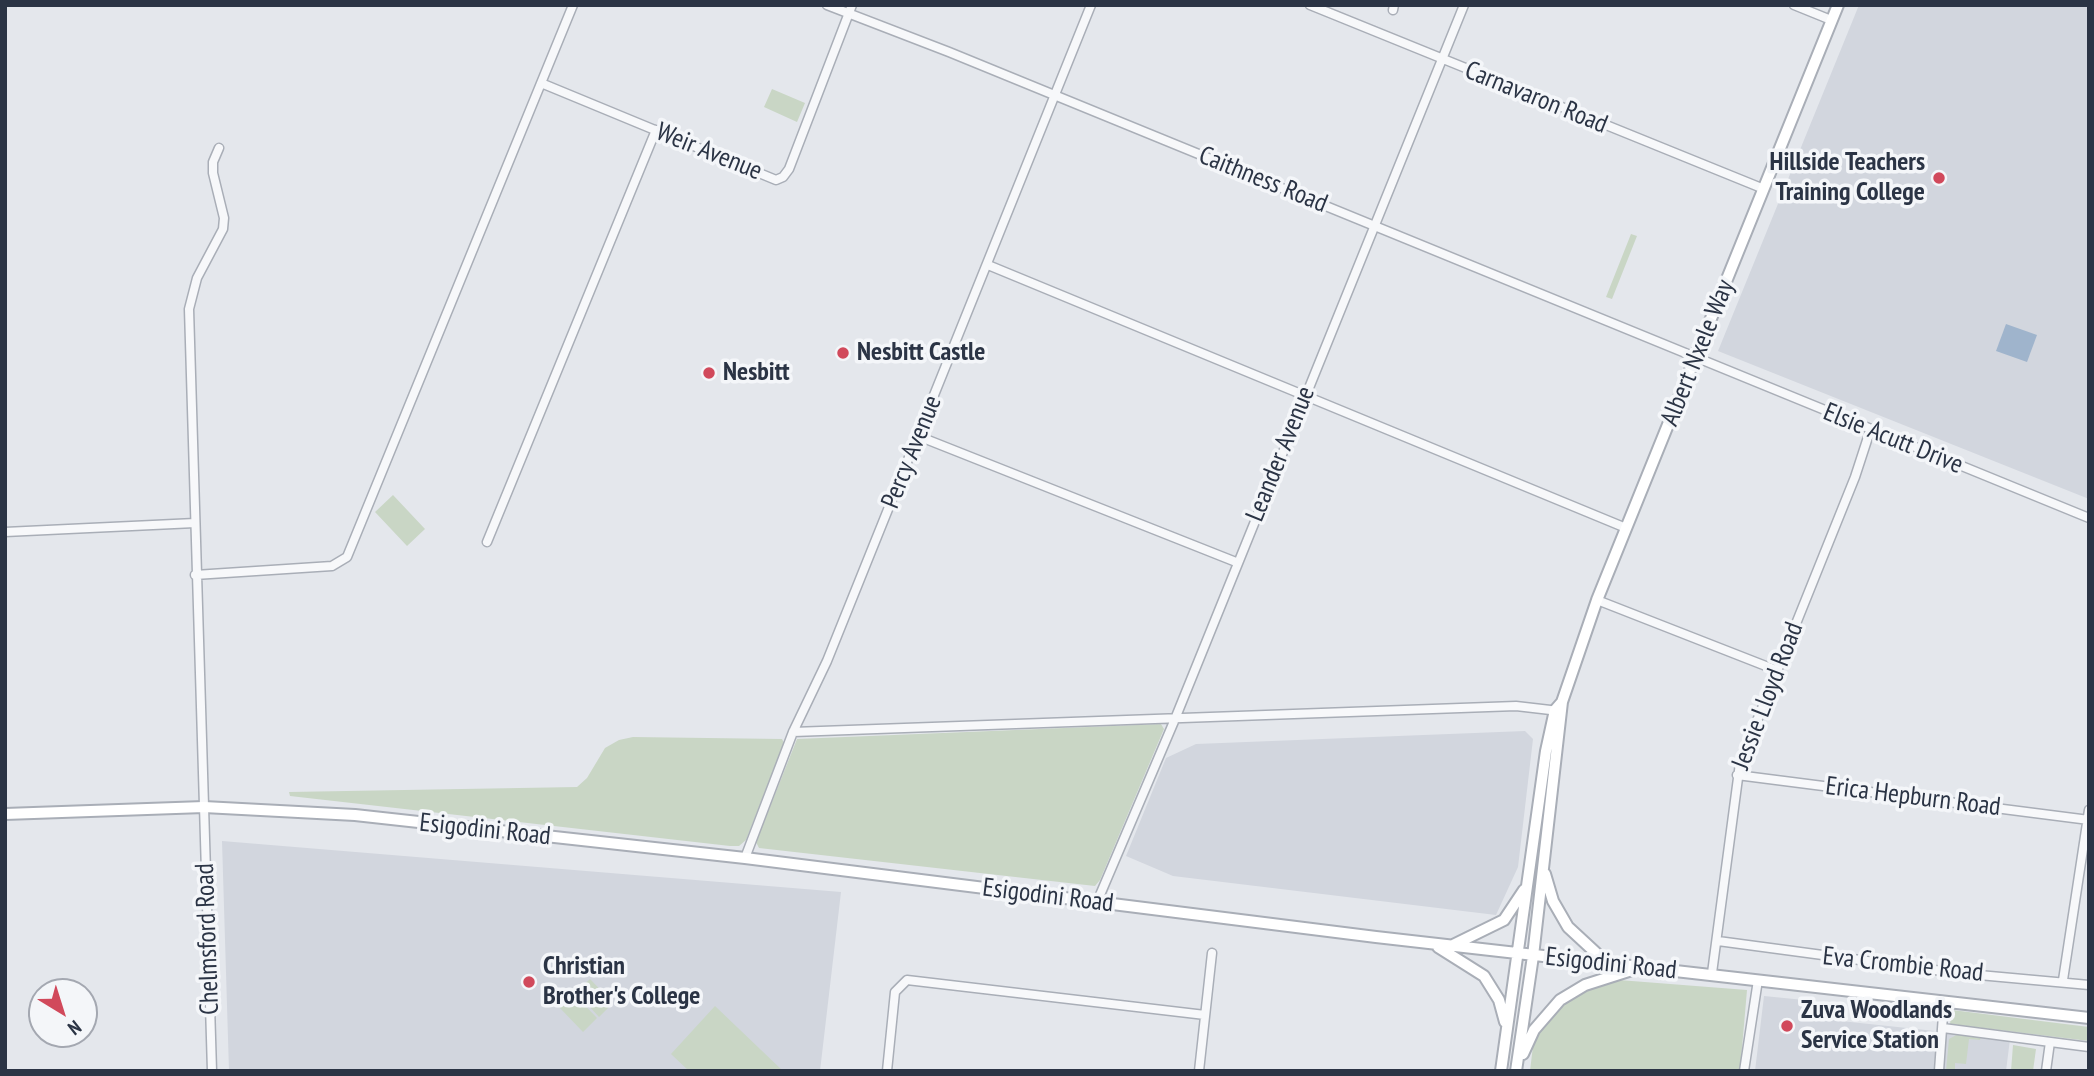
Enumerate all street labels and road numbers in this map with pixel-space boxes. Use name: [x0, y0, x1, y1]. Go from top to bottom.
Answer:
street label: Carnavaron Road: [1460, 55, 1612, 141]
street label: Weir Avenue: [652, 117, 766, 187]
street label: Caithness Road: [1194, 140, 1332, 220]
street label: Albert Nxele Way: [1655, 275, 1741, 431]
street label: Leander Avenue: [1240, 382, 1322, 526]
street label: Percy Avenue: [875, 391, 949, 513]
street label: Elsie Acutt Drive: [1819, 397, 1967, 481]
street label: Jessie Lloyd Road: [1726, 618, 1810, 774]
street label: Erica Hepburn Road: [1824, 771, 2002, 823]
street label: Esigodini Road: [418, 808, 552, 852]
street label: Chelmsford Road: [190, 863, 226, 1015]
street label: Esigodini Road: [981, 872, 1115, 920]
street label: Eva Crombie Road: [1821, 941, 1985, 989]
street label: Esigodini Road: [1544, 942, 1678, 986]

